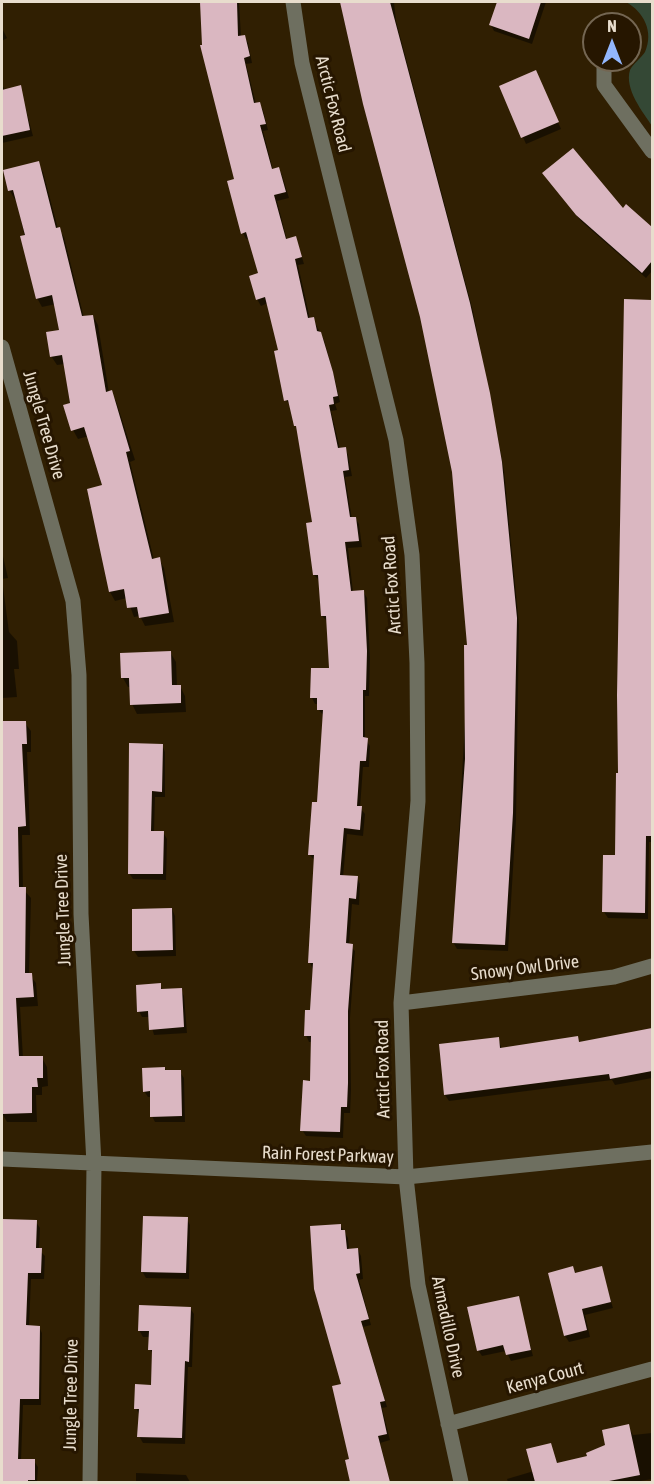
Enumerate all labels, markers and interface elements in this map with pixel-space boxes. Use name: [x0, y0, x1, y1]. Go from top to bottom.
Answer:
north arrow: [582, 12, 642, 72]
text: N: [607, 17, 617, 35]
street label: Arctic Fox Road: [311, 54, 355, 154]
street label: Jungle Tree Drive: [18, 368, 70, 482]
street label: Arctic Fox Road: [378, 535, 406, 635]
street label: Jungle Tree Drive: [50, 854, 76, 966]
street label: Snowy Owl Drive: [470, 951, 580, 985]
street label: Arctic Fox Road: [371, 1020, 395, 1118]
street label: Rain Forest Parkway: [262, 1142, 394, 1168]
street label: Armadillo Drive: [427, 1274, 469, 1380]
street label: Jungle Tree Drive: [59, 1339, 83, 1451]
street label: Kenya Court: [504, 1357, 586, 1399]

